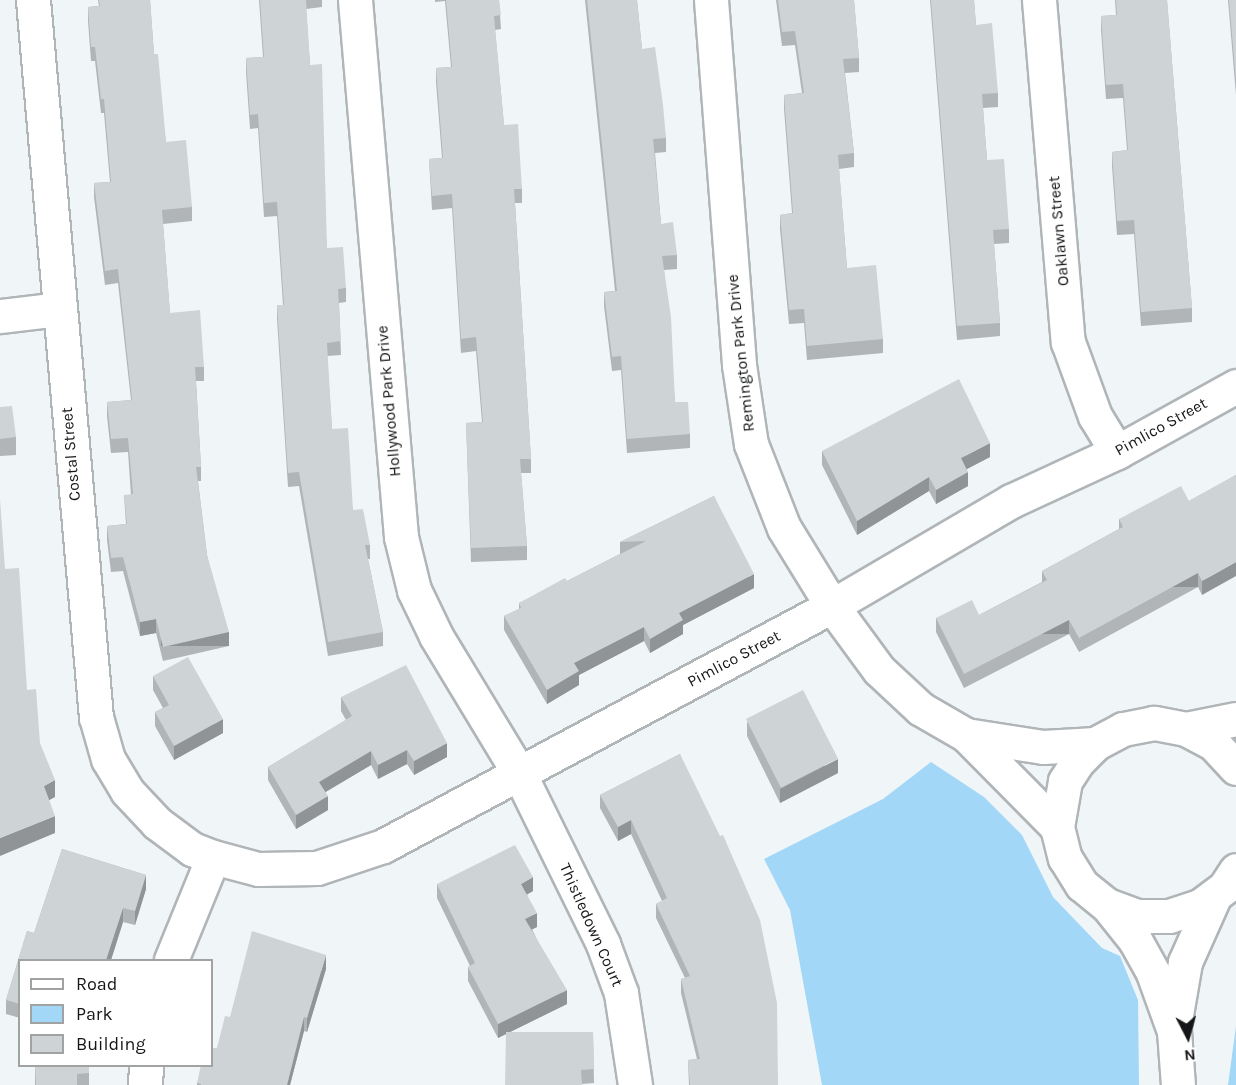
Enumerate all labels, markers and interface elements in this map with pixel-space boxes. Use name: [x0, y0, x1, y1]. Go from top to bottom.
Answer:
street label: Oaklawn Street: [1045, 175, 1073, 287]
street label: Remington Park Drive: [723, 273, 759, 433]
street label: Hollywood Park Drive: [373, 325, 405, 477]
street label: Pimlico Street: [1111, 394, 1211, 460]
street label: Costal Street: [57, 406, 85, 502]
street label: Pimlico Street: [684, 626, 784, 692]
street label: Thistledown Court: [555, 860, 627, 990]
legend: [18, 959, 213, 1067]
text: Road: [76, 973, 117, 995]
text: Park: [76, 1003, 113, 1025]
north arrow: [1158, 1007, 1218, 1067]
text: Building: [76, 1033, 146, 1055]
text: N: [1183, 1045, 1197, 1065]

